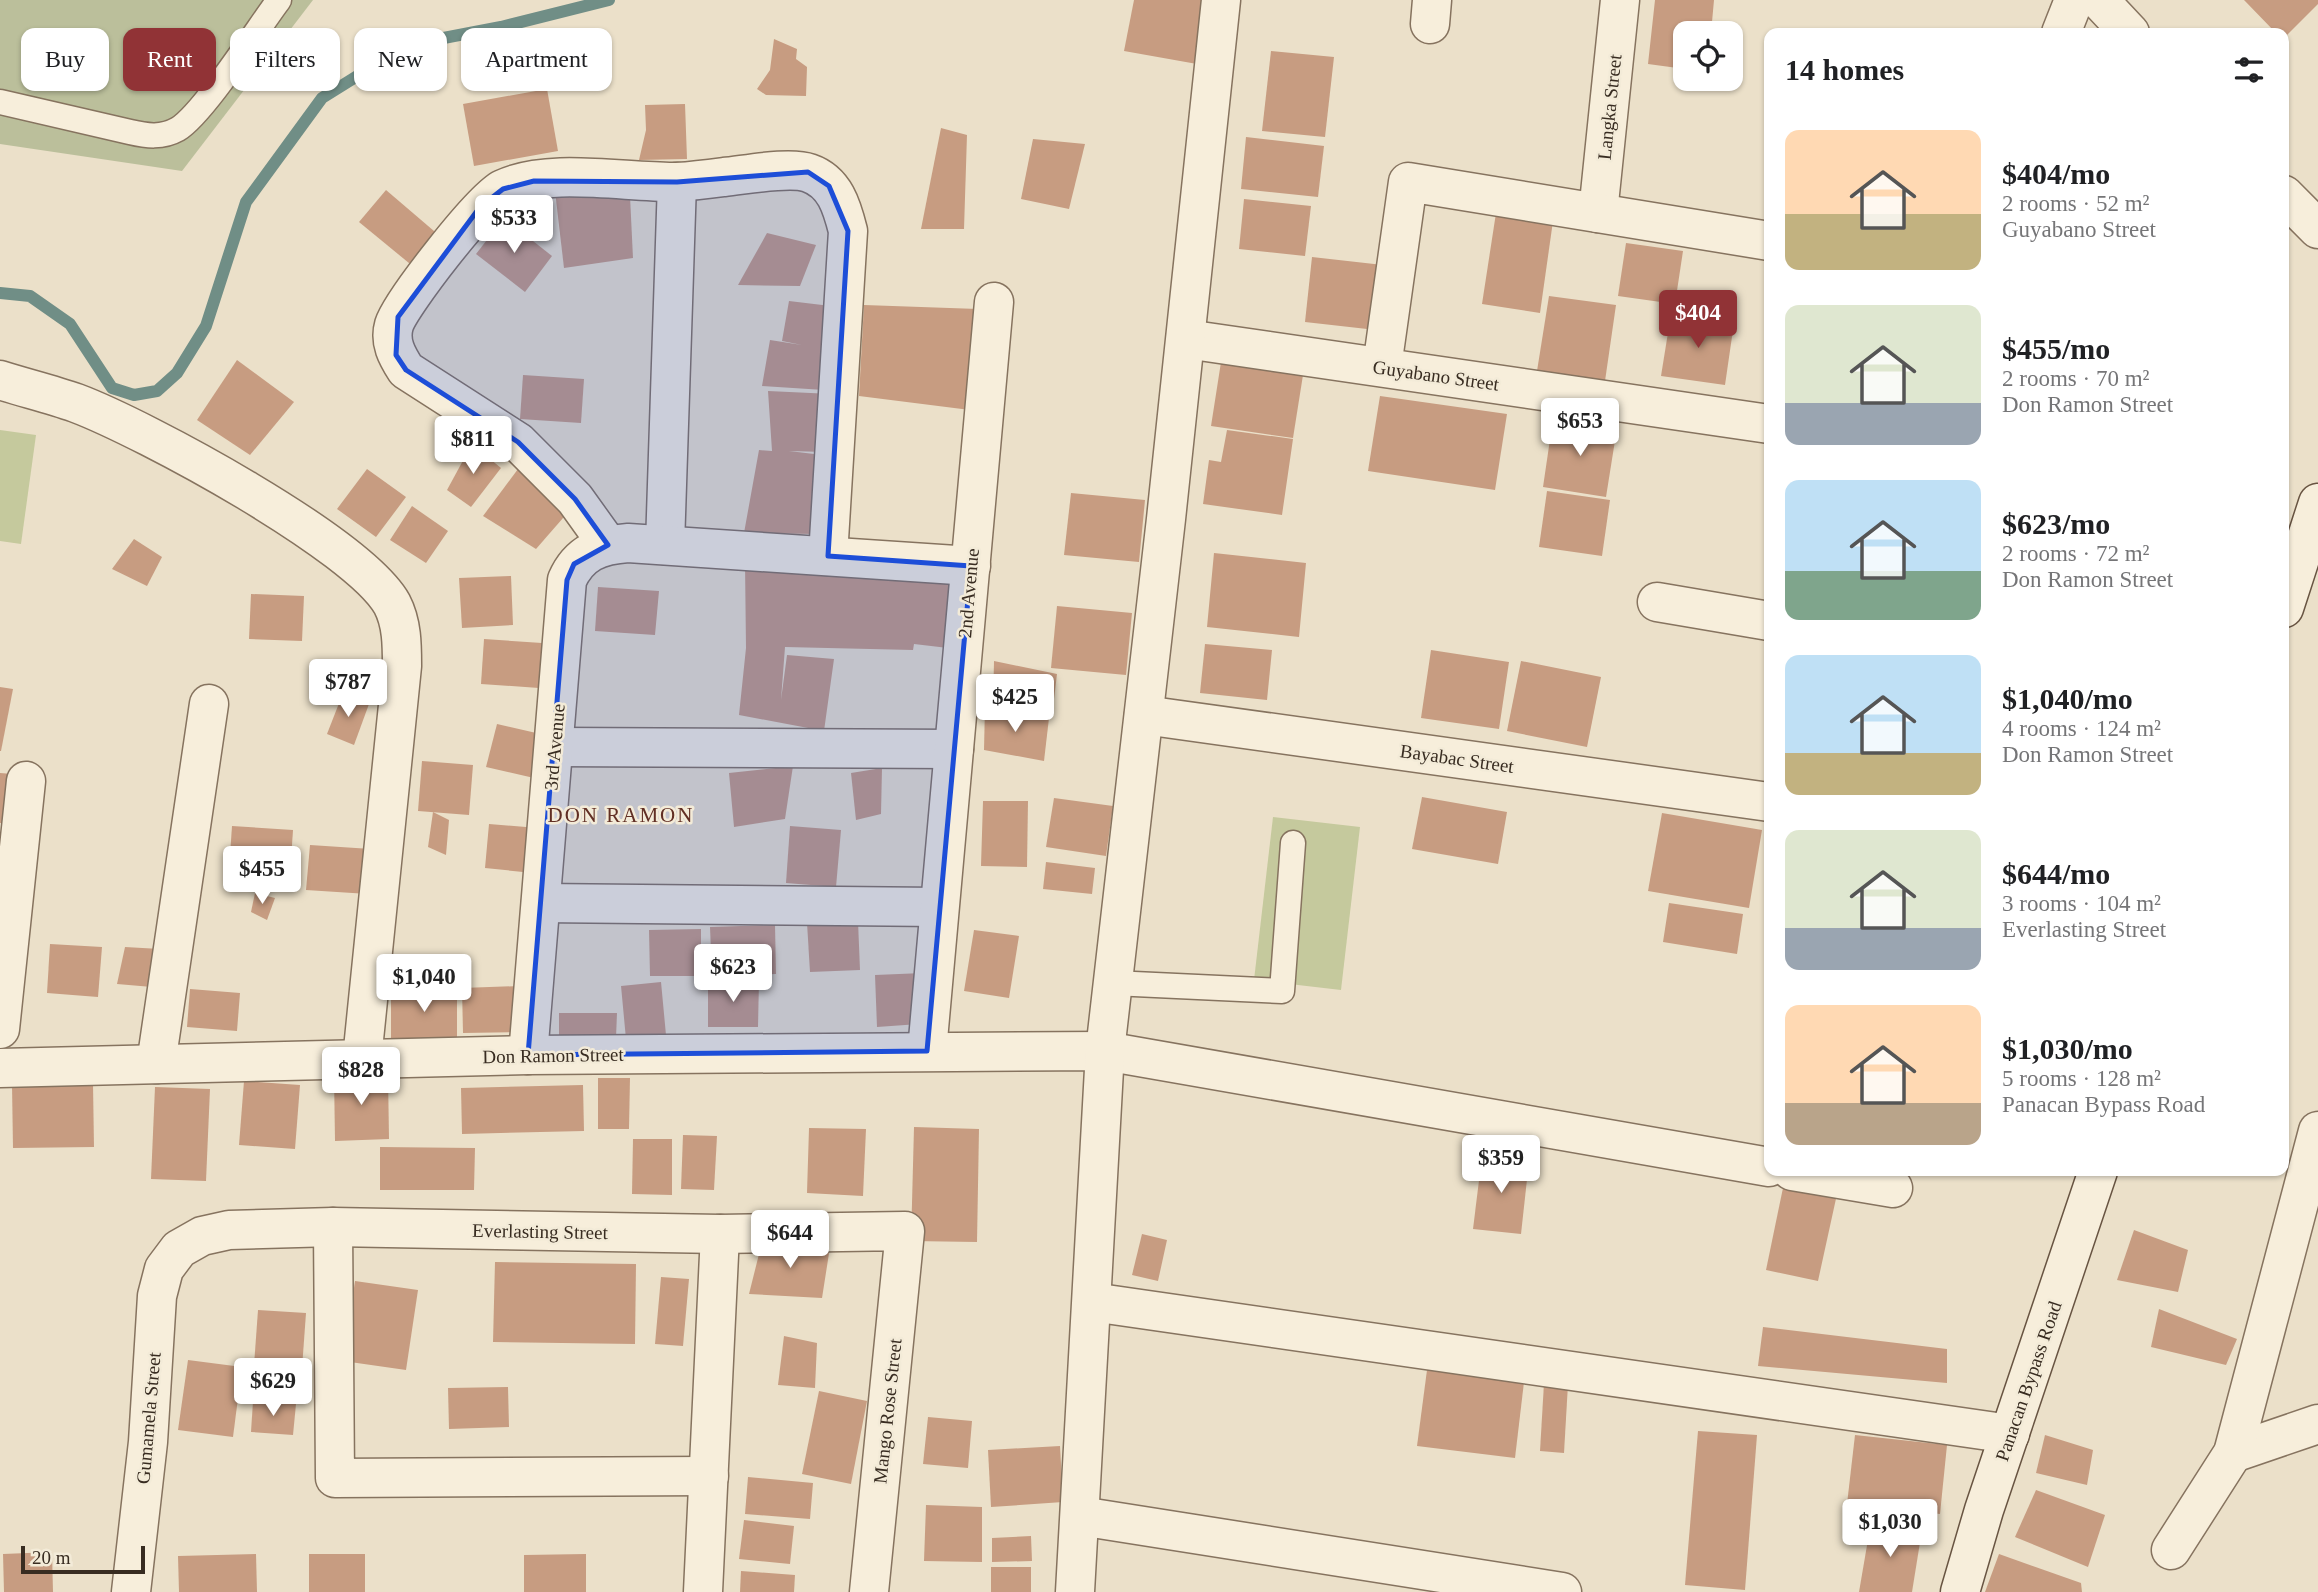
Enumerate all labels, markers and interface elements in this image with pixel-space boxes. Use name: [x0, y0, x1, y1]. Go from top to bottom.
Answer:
map controls: [1673, 21, 1743, 91]
button: locate: [1673, 21, 1743, 91]
chip: Buy: [21, 28, 109, 91]
chip: Rent: [123, 28, 216, 91]
chip: Filters: [230, 28, 340, 91]
chip: New: [354, 28, 447, 91]
chip: Apartment: [461, 28, 612, 91]
icon: filters: [2230, 51, 2268, 89]
street label: Langka Street: [1594, 53, 1626, 161]
text: 14 homes: [1785, 53, 1904, 86]
text: $404/mo: [2002, 157, 2110, 190]
icon: home: [1841, 158, 1925, 242]
text: 2 rooms · 52 m²: [2002, 191, 2149, 216]
pin: $533: [473, 196, 555, 255]
text: $533: [491, 205, 537, 230]
text: Guyabano Street: [2002, 217, 2156, 242]
pin: $404: [1657, 290, 1739, 350]
text: $404: [1675, 300, 1721, 325]
text: $455/mo: [2002, 332, 2110, 365]
icon: home: [1841, 333, 1925, 417]
street label: Guyabano Street: [1372, 356, 1501, 395]
text: 2 rooms · 70 m²: [2002, 366, 2149, 391]
text: Don Ramon Street: [2002, 392, 2173, 417]
pin: $653: [1539, 398, 1621, 458]
text: $653: [1557, 408, 1603, 433]
pin: $811: [432, 416, 514, 476]
text: $811: [451, 426, 495, 451]
text: $623/mo: [2002, 507, 2110, 540]
icon: home: [1841, 508, 1925, 592]
text: 2 rooms · 72 m²: [2002, 541, 2149, 566]
street label: 2nd Avenue: [954, 547, 983, 639]
text: Don Ramon Street: [2002, 567, 2173, 592]
pin: $787: [307, 660, 389, 719]
text: $787: [325, 669, 371, 694]
pin: $425: [974, 674, 1056, 734]
text: $1,040/mo: [2002, 682, 2133, 715]
icon: home: [1841, 683, 1925, 767]
text: $425: [992, 684, 1038, 709]
street label: 3rd Avenue: [540, 703, 569, 791]
text: 4 rooms · 124 m²: [2002, 716, 2161, 741]
street label: Bayabac Street: [1399, 740, 1516, 777]
text: Don Ramon Street: [2002, 742, 2173, 767]
district label: DON RAMON: [548, 803, 694, 827]
pin: $455: [221, 846, 303, 906]
text: $455: [239, 856, 285, 881]
text: $644/mo: [2002, 857, 2110, 890]
icon: home: [1841, 858, 1925, 942]
text: 3 rooms · 104 m²: [2002, 891, 2161, 916]
text: Everlasting Street: [2002, 917, 2166, 942]
pin: $623: [692, 944, 774, 1004]
pin: $1,040: [367, 954, 481, 1014]
text: $623: [710, 954, 756, 979]
text: $1,040: [392, 964, 456, 989]
text: $1,030/mo: [2002, 1032, 2133, 1065]
icon: home: [1841, 1033, 1925, 1117]
street label: Don Ramon Street: [482, 1044, 625, 1067]
pin: $828: [320, 1048, 402, 1107]
text: $828: [338, 1057, 384, 1082]
text: 5 rooms · 128 m²: [2002, 1066, 2161, 1091]
text: Panacan Bypass Road: [2002, 1092, 2205, 1117]
pin: $359: [1460, 1136, 1542, 1195]
text: $359: [1478, 1145, 1524, 1170]
pin: $644: [749, 1210, 831, 1270]
street label: Everlasting Street: [472, 1220, 609, 1243]
text: $644: [767, 1220, 813, 1245]
street label: Panacan Bypass Road: [1991, 1298, 2066, 1464]
street label: Mango Rose Street: [869, 1337, 906, 1485]
street label: Gumamela Street: [132, 1350, 165, 1485]
pin: $629: [232, 1358, 314, 1418]
text: $629: [250, 1368, 296, 1393]
pin: $1,030: [1833, 1500, 1947, 1559]
text: $1,030: [1858, 1509, 1922, 1534]
scale bar: [21, 1543, 145, 1575]
text: 20 m: [32, 1547, 71, 1568]

